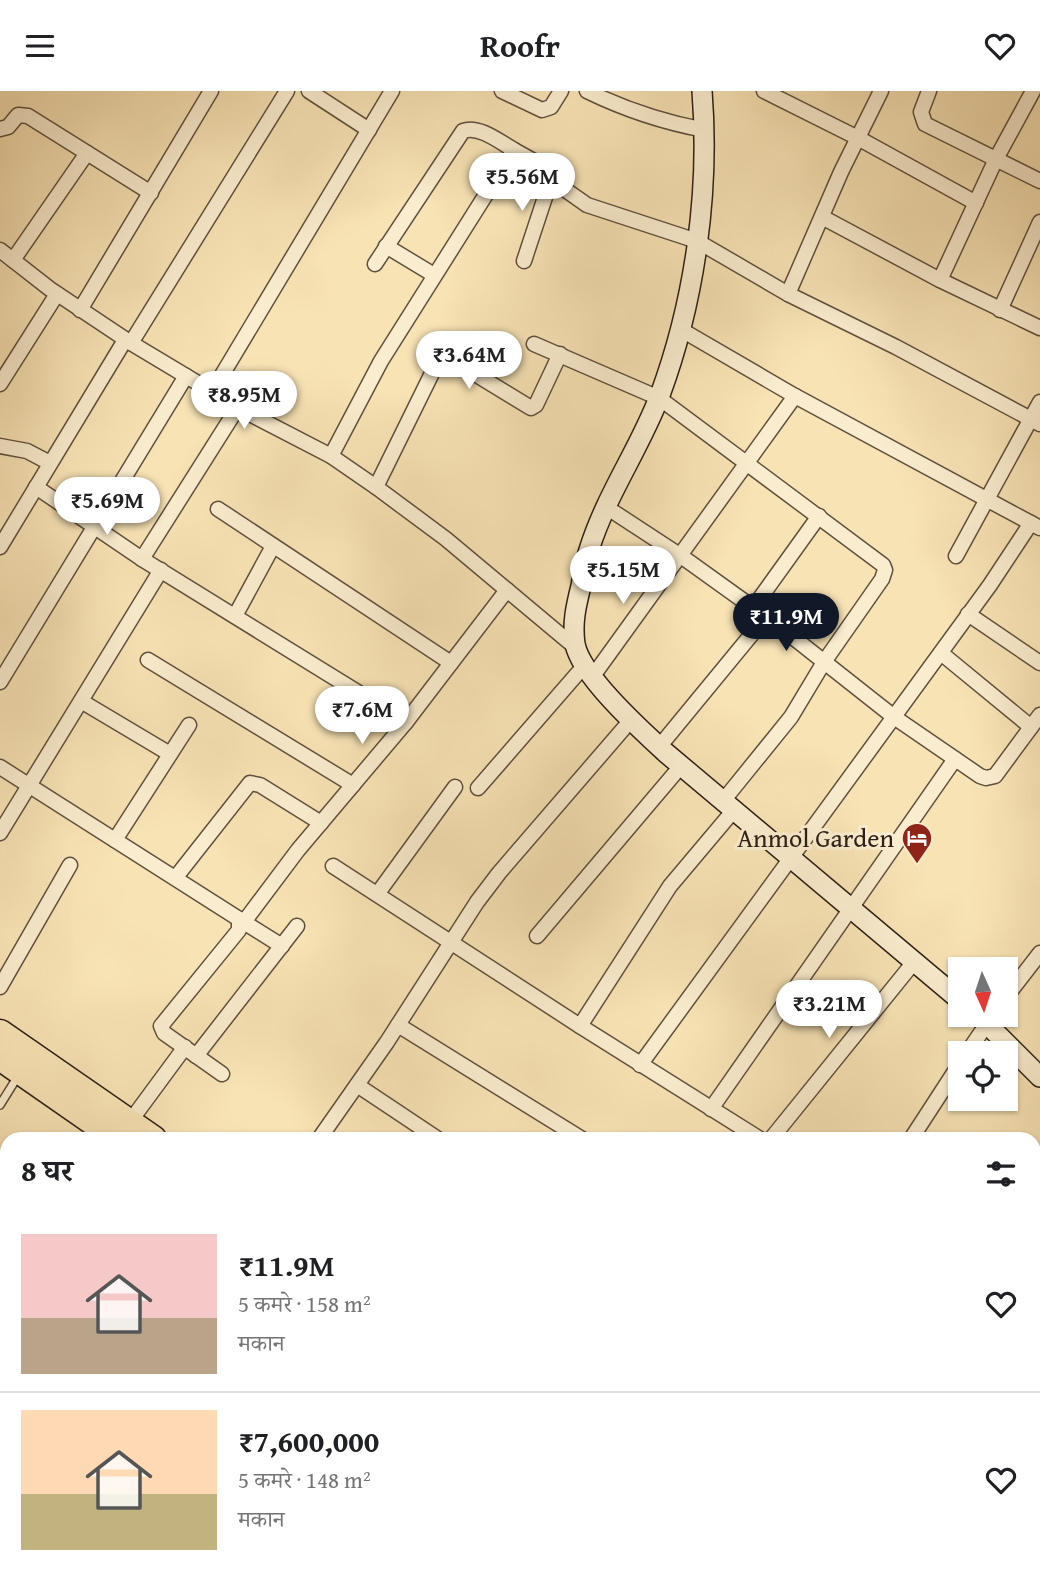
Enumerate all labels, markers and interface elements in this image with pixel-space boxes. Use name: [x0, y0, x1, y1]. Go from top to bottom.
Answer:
text: Roofr: [480, 22, 560, 69]
icon: menu: [21, 27, 59, 65]
icon: heart: [981, 27, 1019, 65]
pin: ₹5.56M: [465, 153, 579, 213]
text: ₹5.56M: [485, 159, 559, 192]
pin: ₹3.64M: [412, 331, 526, 391]
text: ₹3.64M: [432, 337, 506, 370]
pin: ₹8.95M: [187, 371, 301, 431]
text: ₹8.95M: [207, 377, 281, 410]
pin: ₹5.69M: [50, 477, 164, 537]
text: ₹5.69M: [70, 483, 144, 516]
pin: ₹5.15M: [566, 547, 680, 606]
text: ₹5.15M: [586, 552, 660, 585]
pin: ₹11.9M: [729, 594, 843, 653]
text: ₹11.9M: [749, 599, 823, 632]
pin: ₹7.6M: [313, 687, 411, 746]
text: ₹7.6M: [331, 692, 393, 725]
place label: Anmol Garden: [737, 818, 894, 857]
hotel icon: Anmol Garden: [900, 821, 934, 865]
north arrow: [948, 957, 1018, 1027]
map controls: [948, 957, 1018, 1111]
pin: ₹3.21M: [772, 981, 886, 1040]
text: ₹3.21M: [792, 986, 866, 1019]
button: locate: [948, 1041, 1018, 1111]
text: 8 घर: [21, 1148, 73, 1192]
icon: filters: [982, 1155, 1020, 1193]
text: ₹11.9M: [238, 1243, 334, 1287]
icon: home: [77, 1262, 161, 1346]
icon: heart: [982, 1285, 1020, 1323]
text: 5 कमरे · 158 m²: [238, 1287, 371, 1320]
text: मकान: [238, 1326, 285, 1359]
text: ₹7,600,000: [238, 1419, 379, 1463]
icon: home: [77, 1438, 161, 1522]
icon: heart: [982, 1461, 1020, 1499]
text: 5 कमरे · 148 m²: [238, 1463, 371, 1496]
text: मकान: [238, 1502, 285, 1535]

